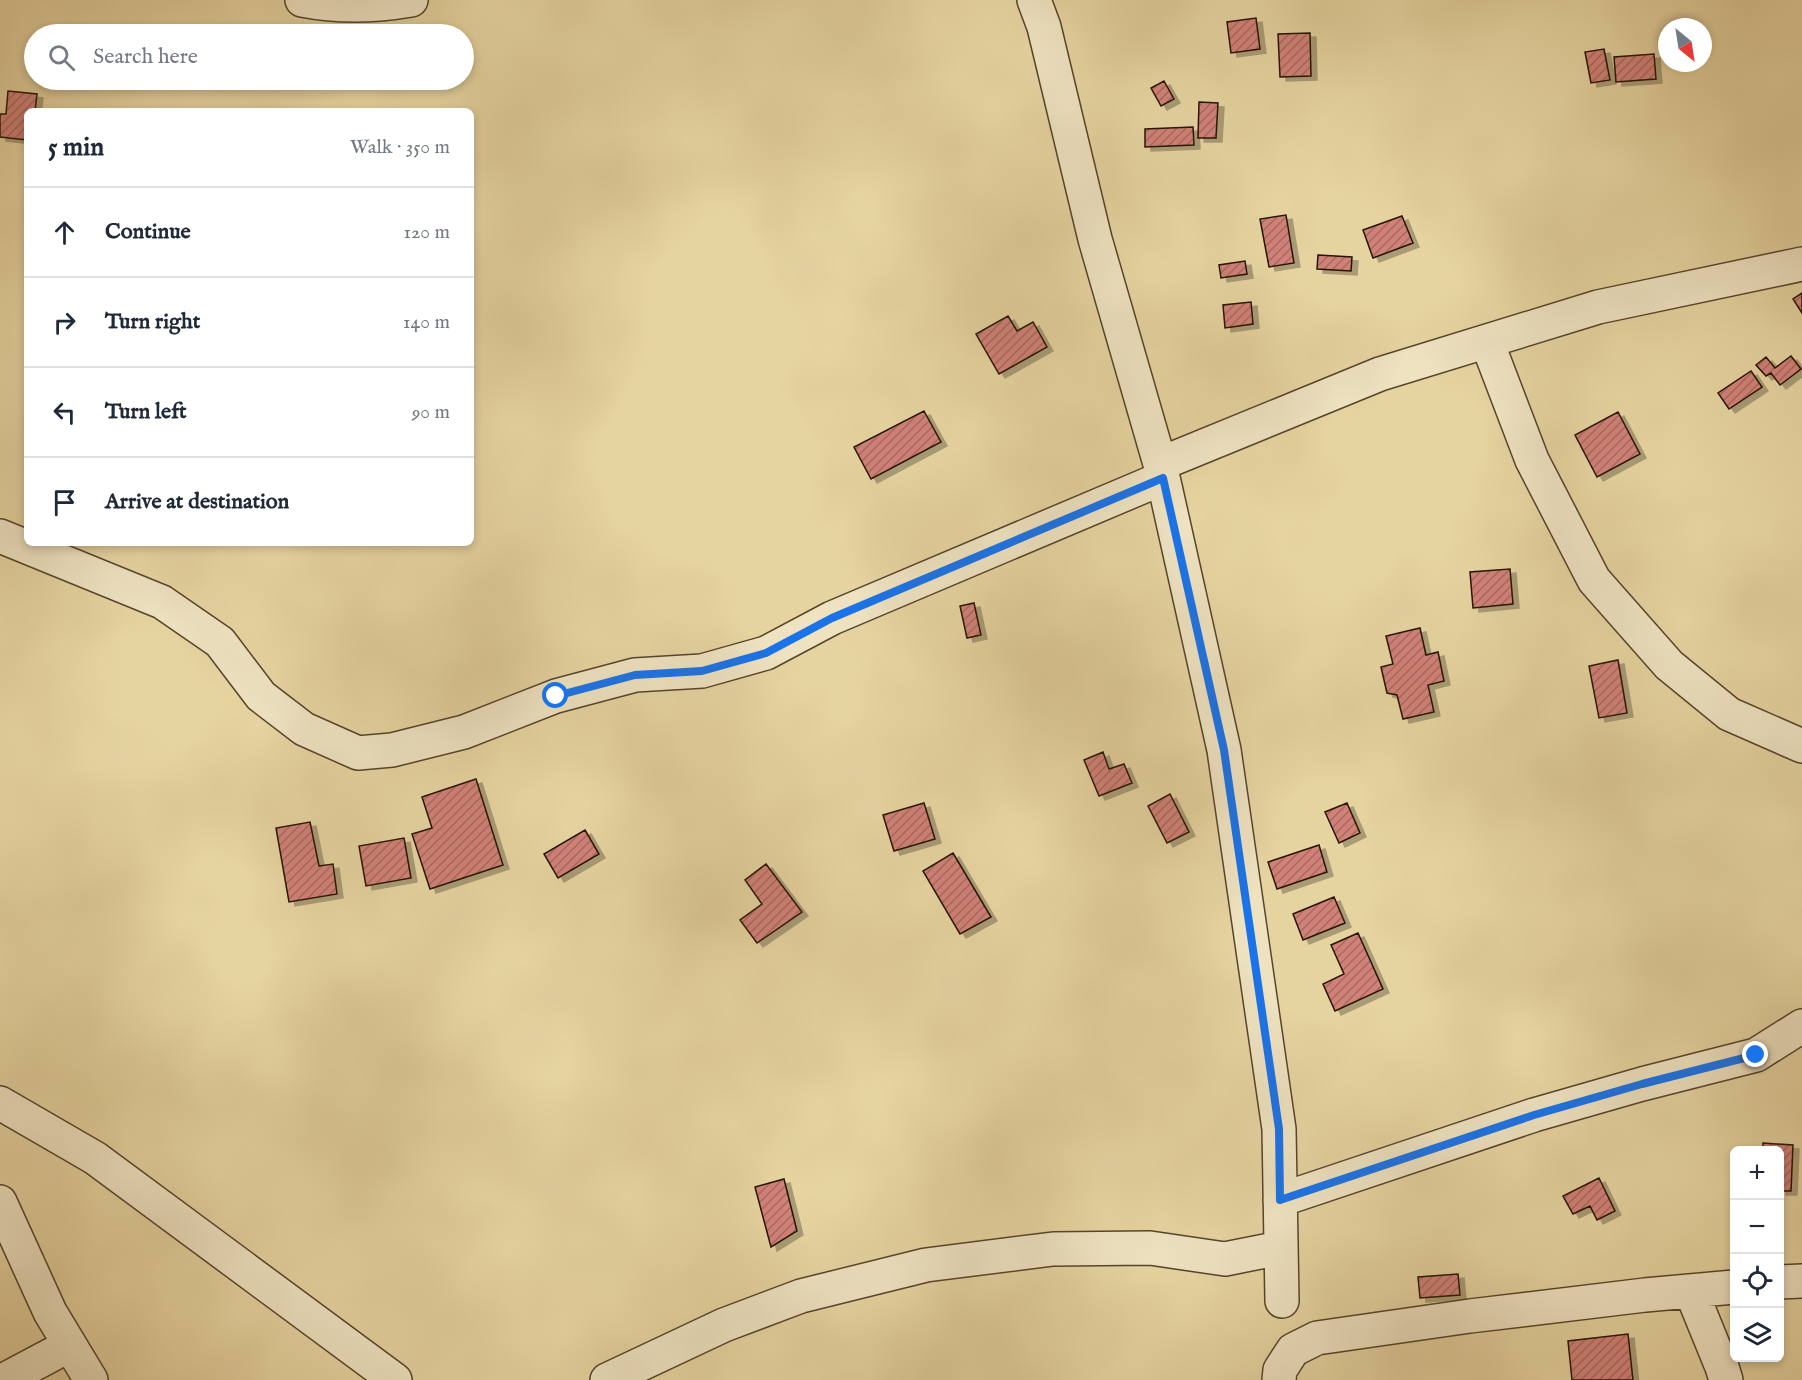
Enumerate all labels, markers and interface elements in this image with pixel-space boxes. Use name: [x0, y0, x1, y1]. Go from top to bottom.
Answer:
north arrow: [1658, 18, 1712, 72]
search box: [24, 24, 474, 90]
icon: search: [45, 41, 78, 74]
text: Search here: [93, 43, 198, 71]
text: 5 min: [48, 131, 104, 164]
text: Walk · 350 m: [350, 135, 450, 160]
icon: ahead: [48, 216, 81, 249]
text: Continue: [105, 218, 191, 246]
text: 120 m: [404, 220, 450, 245]
icon: right: [48, 306, 81, 339]
text: Turn right: [105, 308, 200, 336]
text: 140 m: [403, 310, 450, 335]
icon: left: [48, 396, 81, 429]
text: Turn left: [105, 398, 187, 426]
text: 90 m: [412, 400, 450, 425]
icon: arrive: [48, 486, 81, 519]
text: Arrive at destination: [105, 488, 289, 516]
route start: [542, 682, 568, 708]
route end: [1742, 1041, 1768, 1067]
map controls: [1730, 1146, 1784, 1362]
button: +: [1730, 1146, 1784, 1200]
button: −: [1730, 1200, 1784, 1254]
button: locate: [1730, 1254, 1784, 1308]
button: layers: [1730, 1308, 1784, 1362]

